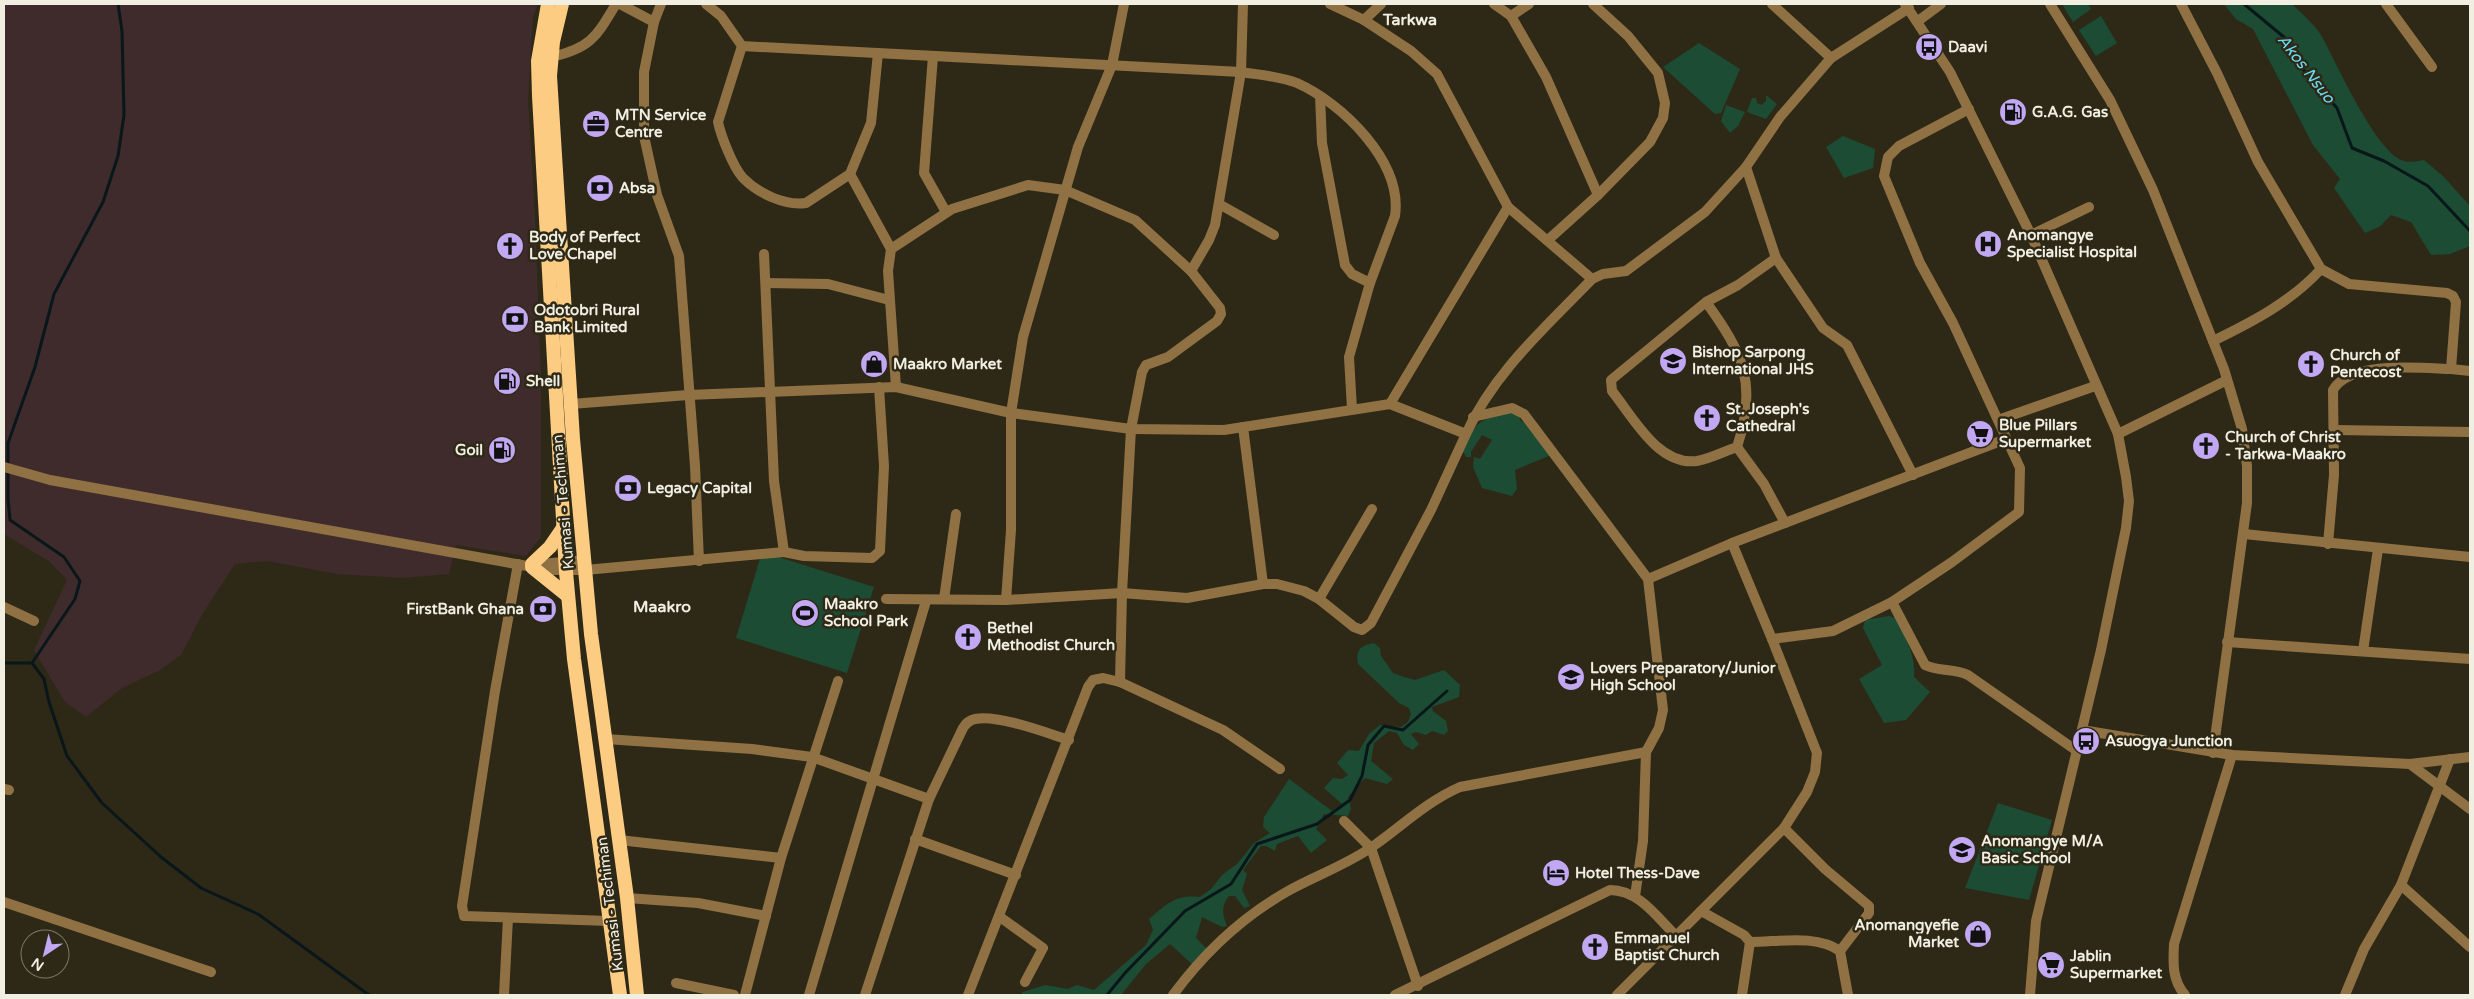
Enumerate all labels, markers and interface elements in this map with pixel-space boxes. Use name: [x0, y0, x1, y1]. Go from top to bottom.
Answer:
district label: Tarkwa: [1382, 10, 1437, 30]
water label: Akos Nsuo: [2273, 31, 2340, 108]
bus stop icon: Daavi: [1914, 32, 1944, 62]
place label: Daavi: [1948, 38, 1988, 56]
fuel station icon: G.A.G. Gas: [1998, 97, 2028, 127]
place label: G.A.G. Gas: [2032, 103, 2108, 121]
place label: MTN Service Centre: [615, 106, 707, 141]
office icon: MTN Service Centre: [581, 109, 611, 139]
bank icon: Absa: [585, 173, 615, 203]
place label: Absa: [619, 179, 655, 197]
place label: Anomangye Specialist Hospital: [2007, 226, 2137, 262]
place label: Body of Perfect Love Chapel: [529, 228, 640, 264]
hospital icon: Anomangye Specialist Hospital: [1973, 229, 2003, 259]
church icon: Body of Perfect Love Chapel: [495, 231, 525, 261]
place label: Odotobri Rural Bank Limited: [534, 301, 640, 336]
bank icon: Odotobri Rural Bank Limited: [500, 304, 530, 334]
place label: Bishop Sarpong International JHS: [1692, 343, 1814, 378]
school or university icon: Bishop Sarpong International JHS: [1658, 346, 1688, 376]
place label: Church of Pentecost: [2330, 346, 2402, 381]
shop icon: Maakro Market: [859, 349, 889, 379]
church icon: Church of Pentecost: [2296, 349, 2326, 379]
place label: Maakro Market: [893, 355, 1002, 373]
fuel station icon: Shell: [492, 366, 522, 396]
place label: Shell: [526, 372, 560, 390]
place label: St. Joseph's Cathedral: [1726, 400, 1809, 435]
church icon: St. Joseph's Cathedral: [1692, 403, 1722, 433]
place label: Blue Pillars Supermarket: [1999, 416, 2091, 452]
supermarket icon: Blue Pillars Supermarket: [1965, 419, 1995, 449]
place label: Church of Christ - Tarkwa-Maakro: [2225, 428, 2346, 463]
church icon: Church of Christ - Tarkwa-Maakro: [2191, 431, 2221, 461]
street label: Kumasi - Techiman: [548, 434, 578, 570]
fuel station icon: Goil: [487, 435, 517, 465]
place label: Goil: [455, 441, 483, 459]
bank icon: Legacy Capital: [613, 473, 643, 503]
place label: Legacy Capital: [647, 479, 752, 498]
bank icon: FirstBank Ghana: [528, 594, 558, 624]
place label: Maakro School Park: [824, 595, 908, 630]
district label: Maakro: [633, 597, 691, 617]
sports icon: Maakro School Park: [790, 598, 820, 628]
place label: FirstBank Ghana: [406, 600, 524, 618]
place label: Bethel Methodist Church: [987, 619, 1115, 654]
church icon: Bethel Methodist Church: [953, 622, 983, 652]
place label: Lovers Preparatory/Junior High School: [1590, 659, 1776, 695]
school or university icon: Lovers Preparatory/Junior High School: [1556, 662, 1586, 692]
bus stop icon: Asuogya Junction: [2071, 726, 2101, 756]
place label: Asuogya Junction: [2105, 732, 2232, 751]
place label: Anomangye M/A Basic School: [1981, 832, 2103, 867]
school or university icon: Anomangye M/A Basic School: [1947, 835, 1977, 865]
street label: Kumasi - Techiman: [593, 836, 627, 972]
hotel icon: Hotel Thess-Dave: [1541, 858, 1571, 888]
place label: Hotel Thess-Dave: [1575, 864, 1700, 882]
place label: Anomangyefie Market: [1854, 916, 1959, 951]
shop icon: Anomangyefie Market: [1963, 919, 1993, 949]
north arrow: [20, 929, 70, 979]
place label: Emmanuel Baptist Church: [1614, 929, 1720, 965]
church icon: Emmanuel Baptist Church: [1580, 932, 1610, 962]
place label: Jablin Supermarket: [2069, 947, 2162, 983]
supermarket icon: Jablin Supermarket: [2036, 950, 2066, 980]
text: N: [28, 954, 47, 974]

